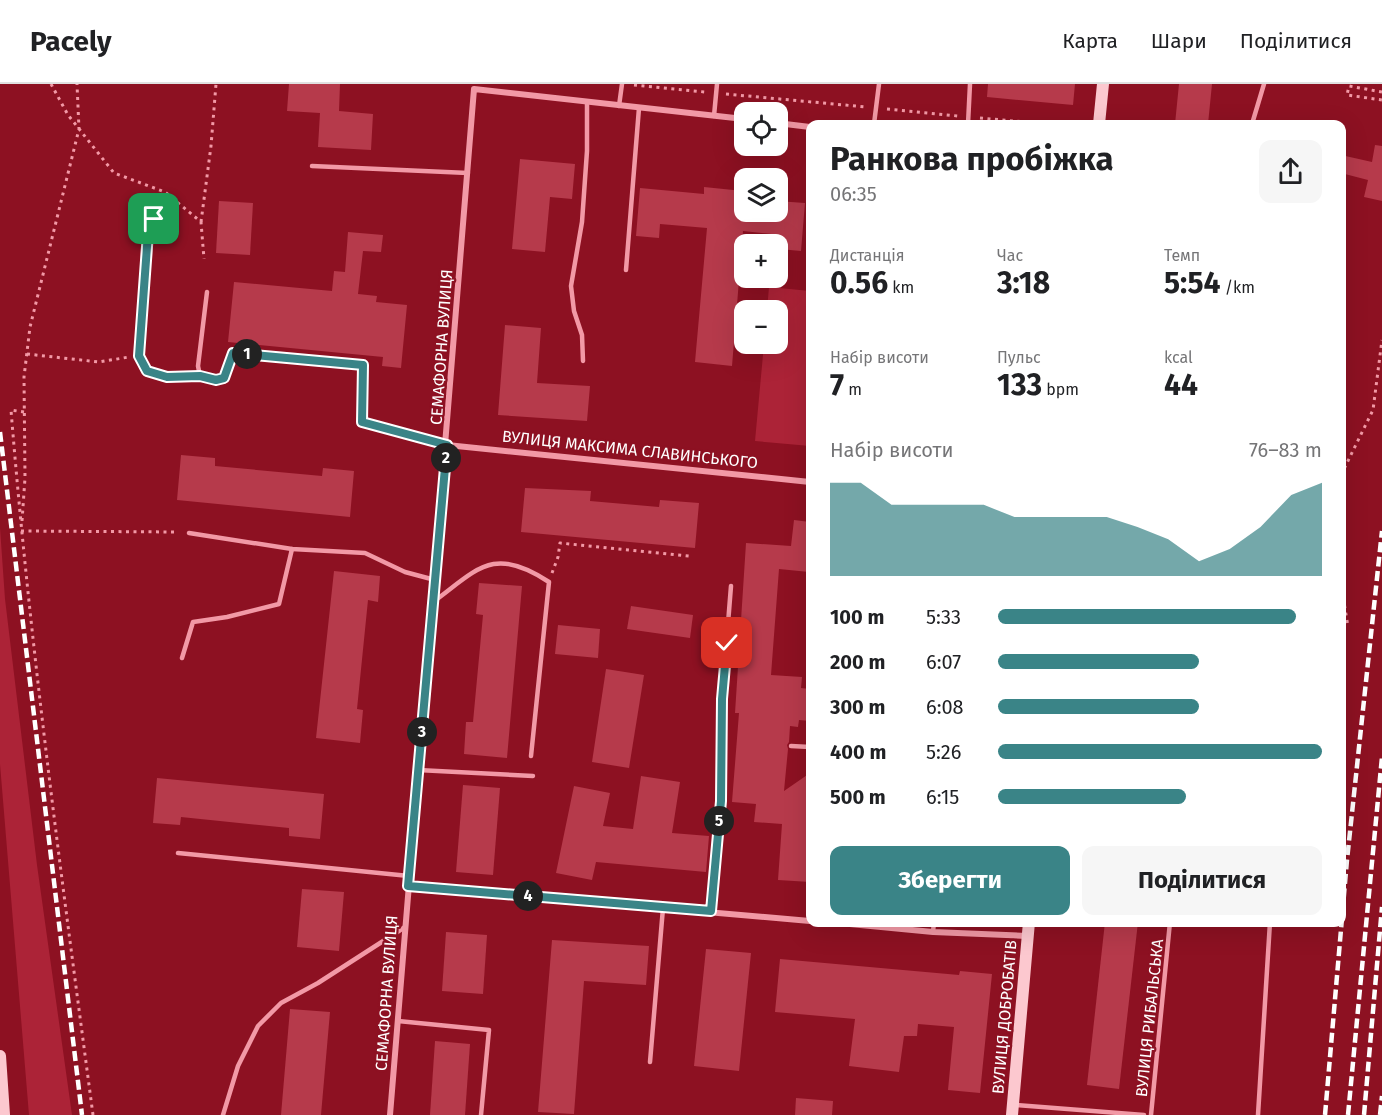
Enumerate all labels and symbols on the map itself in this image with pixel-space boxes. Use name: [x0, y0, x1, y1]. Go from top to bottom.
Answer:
pin: [128, 193, 179, 244]
street label: СЕМАФОРНА ВУЛИЦЯ: [427, 268, 456, 426]
pin: 1: [232, 339, 262, 369]
street label: ВУЛИЦЯ МАКСИМА СЛАВИНСЬКОГО: [501, 427, 759, 472]
pin: 2: [431, 443, 461, 473]
pin: [701, 617, 752, 668]
pin: 3: [407, 717, 437, 747]
pin: 5: [704, 806, 734, 836]
pin: 4: [513, 881, 543, 911]
street label: СЕМАФОРНА ВУЛИЦЯ: [372, 914, 401, 1072]
street label: ВУЛИЦЯ РИБАЛЬСЬКА: [1132, 937, 1167, 1098]
street label: ВУЛИЦЯ ДОБРОБАТІВ: [988, 939, 1021, 1095]

